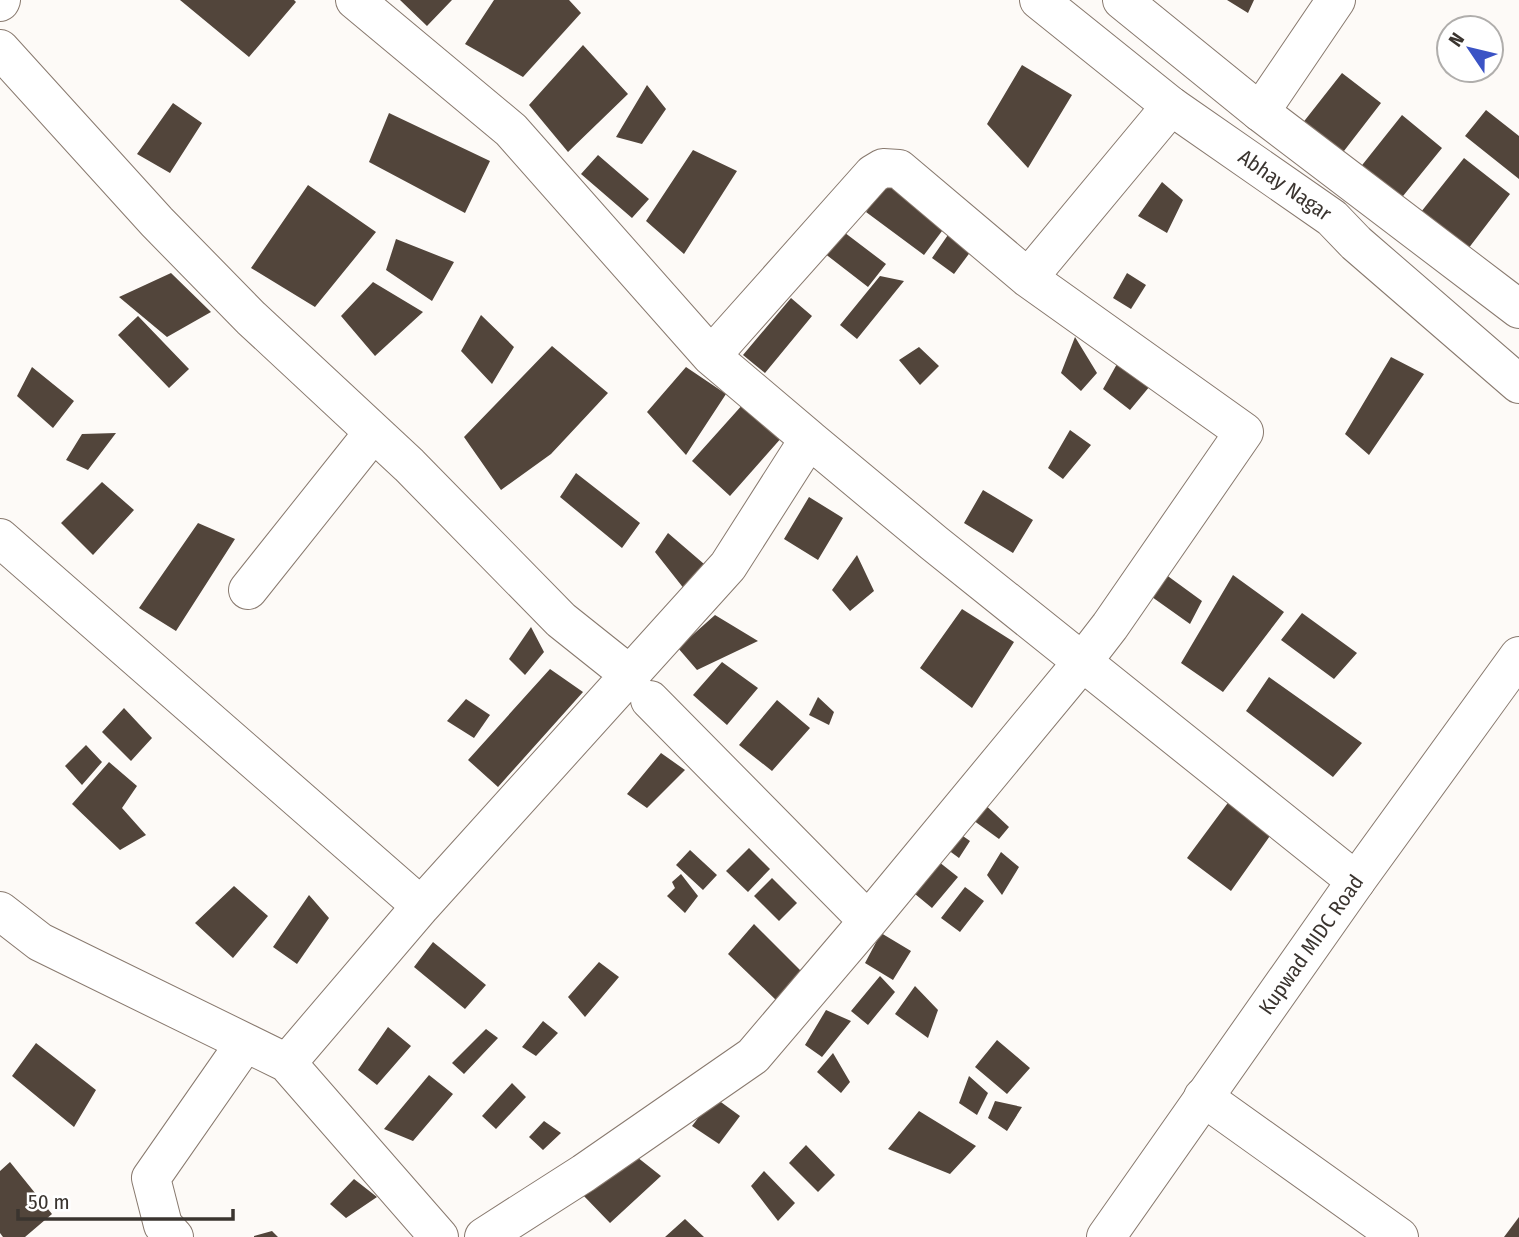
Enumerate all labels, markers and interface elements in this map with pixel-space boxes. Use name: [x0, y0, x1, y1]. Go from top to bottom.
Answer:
north arrow: [1435, 14, 1505, 84]
text: N: [1444, 28, 1469, 51]
street label: Abhay Nagar: [1233, 144, 1337, 227]
street label: Kupwad MIDC Road: [1253, 870, 1369, 1020]
scale bar: [18, 1178, 233, 1222]
text: 50 m: [28, 1189, 70, 1215]

